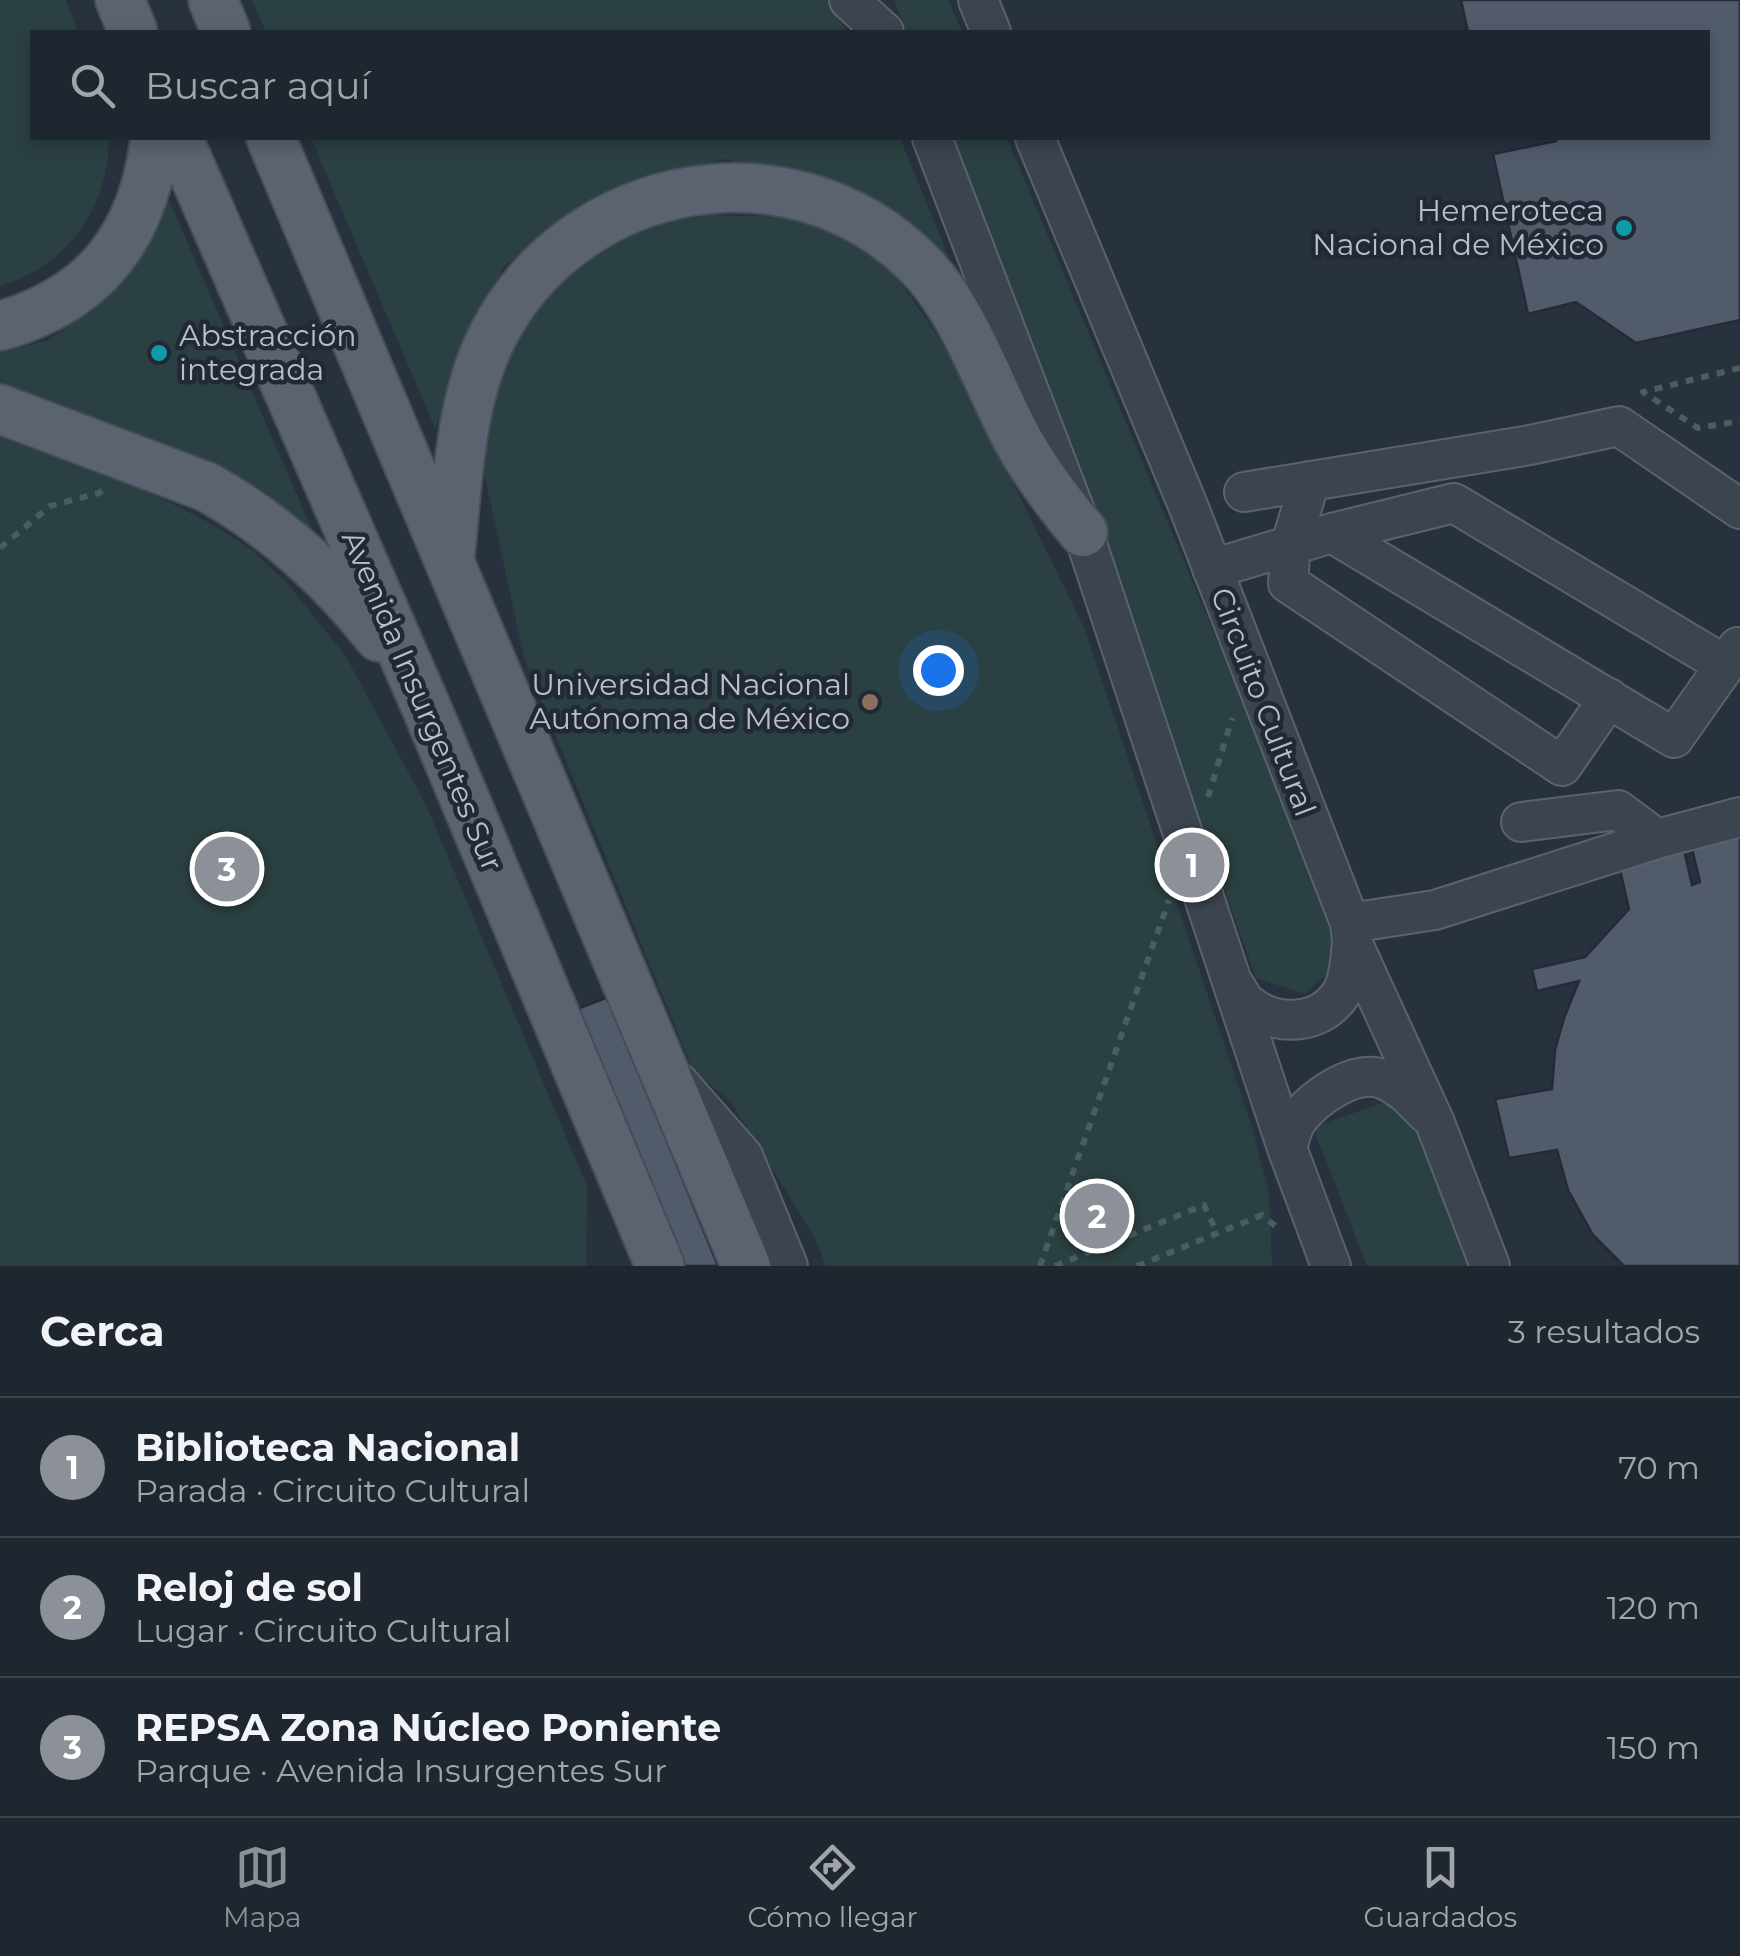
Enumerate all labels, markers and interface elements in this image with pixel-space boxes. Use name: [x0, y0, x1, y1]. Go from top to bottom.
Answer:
search box: [30, 30, 1710, 140]
icon: search: [65, 58, 120, 113]
text: Buscar aquí: [145, 62, 371, 109]
place label: Hemeroteca Nacional de México: [1312, 192, 1604, 263]
marker: Hemeroteca Nacional de México: [1613, 217, 1635, 239]
place label: Abstracción integrada: [179, 317, 357, 388]
marker: Abstracción integrada: [148, 342, 170, 364]
street label: Avenida Insurgentes Sur: [334, 525, 511, 877]
street label: Circuito Cultural: [1203, 582, 1324, 821]
your location: [913, 645, 964, 696]
place label: Universidad Nacional Autónoma de México: [530, 666, 850, 737]
marker: Universidad Nacional Autónoma de México: [859, 691, 881, 713]
pin: 1: [1160, 828, 1224, 902]
pin: 3: [194, 832, 260, 906]
pin: 2: [1064, 1178, 1130, 1254]
text: Cerca: [40, 1305, 165, 1357]
text: 3 resultados: [1508, 1312, 1700, 1351]
text: Biblioteca Nacional: [135, 1424, 520, 1471]
text: 1: [66, 1448, 79, 1487]
text: 70 m: [1618, 1448, 1700, 1487]
text: Parada · Circuito Cultural: [135, 1471, 530, 1510]
text: Reloj de sol: [135, 1564, 363, 1611]
text: 2: [63, 1588, 82, 1627]
text: 120 m: [1607, 1588, 1700, 1627]
text: Lugar · Circuito Cultural: [135, 1611, 511, 1650]
text: REPSA Zona Núcleo Poniente: [135, 1704, 721, 1751]
text: 3: [63, 1728, 82, 1767]
text: 150 m: [1607, 1728, 1700, 1767]
text: Parque · Avenida Insurgentes Sur: [135, 1751, 667, 1790]
tab: Mapa: [223, 1840, 302, 1934]
tab: Cómo llegar: [747, 1840, 918, 1934]
tab: Guardados: [1364, 1840, 1517, 1934]

